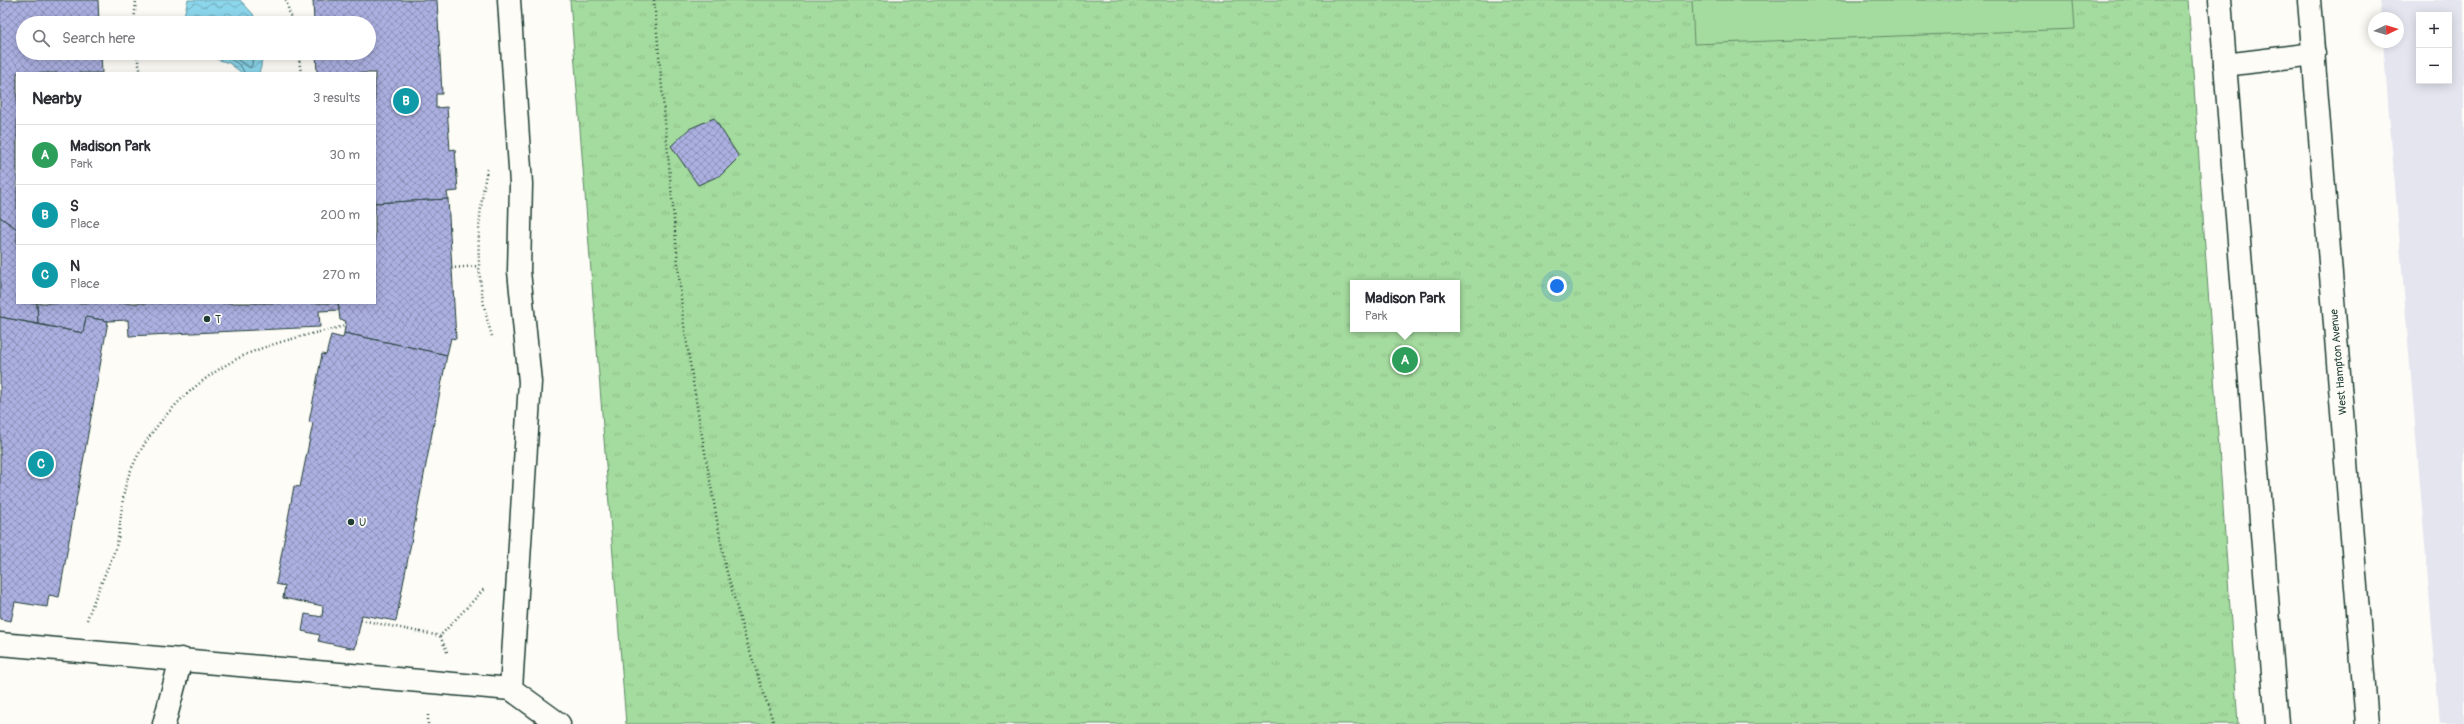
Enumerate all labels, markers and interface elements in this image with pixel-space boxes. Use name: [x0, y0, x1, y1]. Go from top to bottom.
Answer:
north arrow: [2368, 12, 2404, 48]
map controls: [2416, 12, 2452, 84]
button: +: [2416, 12, 2452, 48]
search box: [16, 16, 376, 60]
icon: search: [30, 27, 52, 49]
text: Search here: [62, 29, 135, 48]
button: −: [2416, 48, 2452, 84]
pin: B: [393, 86, 419, 116]
text: Nearby: [32, 88, 81, 109]
text: 3 results: [313, 90, 360, 106]
text: Madison Park: [70, 137, 150, 156]
text: A: [41, 147, 49, 163]
text: 30 m: [330, 147, 360, 163]
text: Park: [70, 156, 93, 172]
text: S: [70, 197, 79, 216]
text: B: [41, 207, 49, 223]
text: 200 m: [321, 207, 360, 223]
text: Place: [70, 216, 99, 232]
text: N: [70, 257, 80, 276]
text: C: [41, 267, 49, 283]
text: 270 m: [323, 267, 360, 283]
text: Place: [70, 276, 99, 292]
your location: [1547, 276, 1567, 296]
popup: [1350, 280, 1460, 332]
text: Madison Park: [1365, 289, 1445, 308]
text: Park: [1365, 308, 1388, 324]
street label: West Hampton Avenue: [2327, 308, 2350, 415]
place label: T: [215, 313, 221, 326]
marker: T: [202, 314, 212, 324]
pin: A: [1392, 345, 1418, 375]
pin: C: [28, 449, 54, 479]
place label: U: [359, 516, 366, 529]
marker: U: [346, 517, 356, 527]

